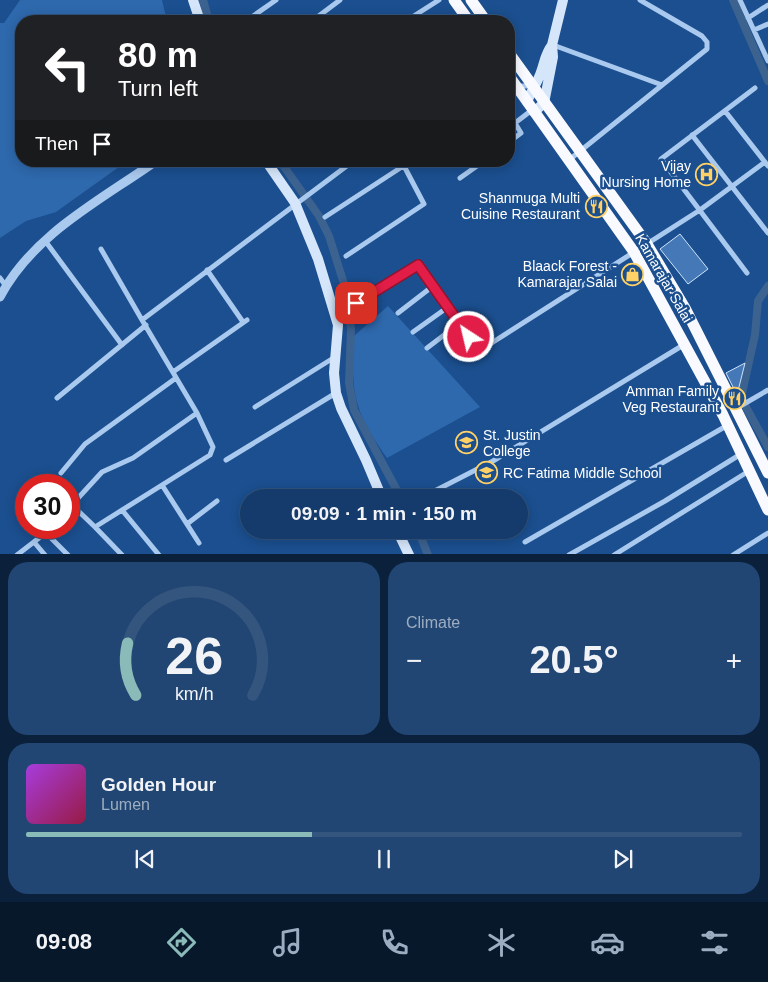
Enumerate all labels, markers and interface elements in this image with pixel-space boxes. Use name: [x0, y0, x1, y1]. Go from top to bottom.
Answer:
icon: left: [35, 35, 100, 100]
text: 80 m: [118, 35, 198, 74]
text: Turn left: [118, 76, 198, 101]
icon: arrive: [88, 130, 116, 158]
text: Then: [35, 133, 78, 154]
place label: Vijay Nursing Home: [602, 158, 691, 190]
hospital icon: Vijay Nursing Home: [695, 162, 719, 186]
place label: Shanmuga Multi Cuisine Restaurant: [461, 190, 580, 222]
restaurant icon: Shanmuga Multi Cuisine Restaurant: [584, 194, 608, 218]
street label: Kamarajar Salai: [632, 231, 696, 325]
place label: Blaack Forest - Kamarajar Salai: [517, 258, 617, 290]
shop icon: Blaack Forest - Kamarajar Salai: [621, 262, 645, 286]
pin: [335, 282, 377, 324]
icon: arrive: [342, 289, 370, 317]
position arrow: [442, 310, 494, 362]
place label: Amman Family Veg Restaurant: [622, 383, 719, 415]
restaurant icon: Amman Family Veg Restaurant: [723, 387, 747, 411]
place label: St. Justin College: [483, 427, 541, 459]
school or university icon: St. Justin College: [455, 431, 479, 455]
school or university icon: RC Fatima Middle School: [475, 461, 499, 485]
place label: RC Fatima Middle School: [503, 465, 662, 481]
speed limit sign: 30: [15, 474, 80, 539]
text: 09:09 · 1 min · 150 m: [291, 503, 477, 524]
text: Climate: [406, 614, 460, 631]
text: 26: [165, 627, 223, 685]
text: 20.5°: [529, 639, 619, 681]
text: −: [406, 645, 422, 676]
text: +: [726, 645, 742, 676]
text: km/h: [175, 684, 213, 704]
text: Golden Hour: [101, 774, 216, 795]
text: Lumen: [101, 796, 150, 813]
icon: previous: [131, 845, 159, 873]
icon: pause: [370, 845, 398, 873]
icon: next: [609, 845, 637, 873]
icon: directions: [164, 925, 199, 960]
icon: music: [270, 925, 305, 960]
icon: phone: [377, 925, 412, 960]
icon: climate: [484, 925, 519, 960]
icon: car: [590, 925, 625, 960]
icon: filters: [697, 925, 732, 960]
text: 09:08: [36, 929, 92, 954]

